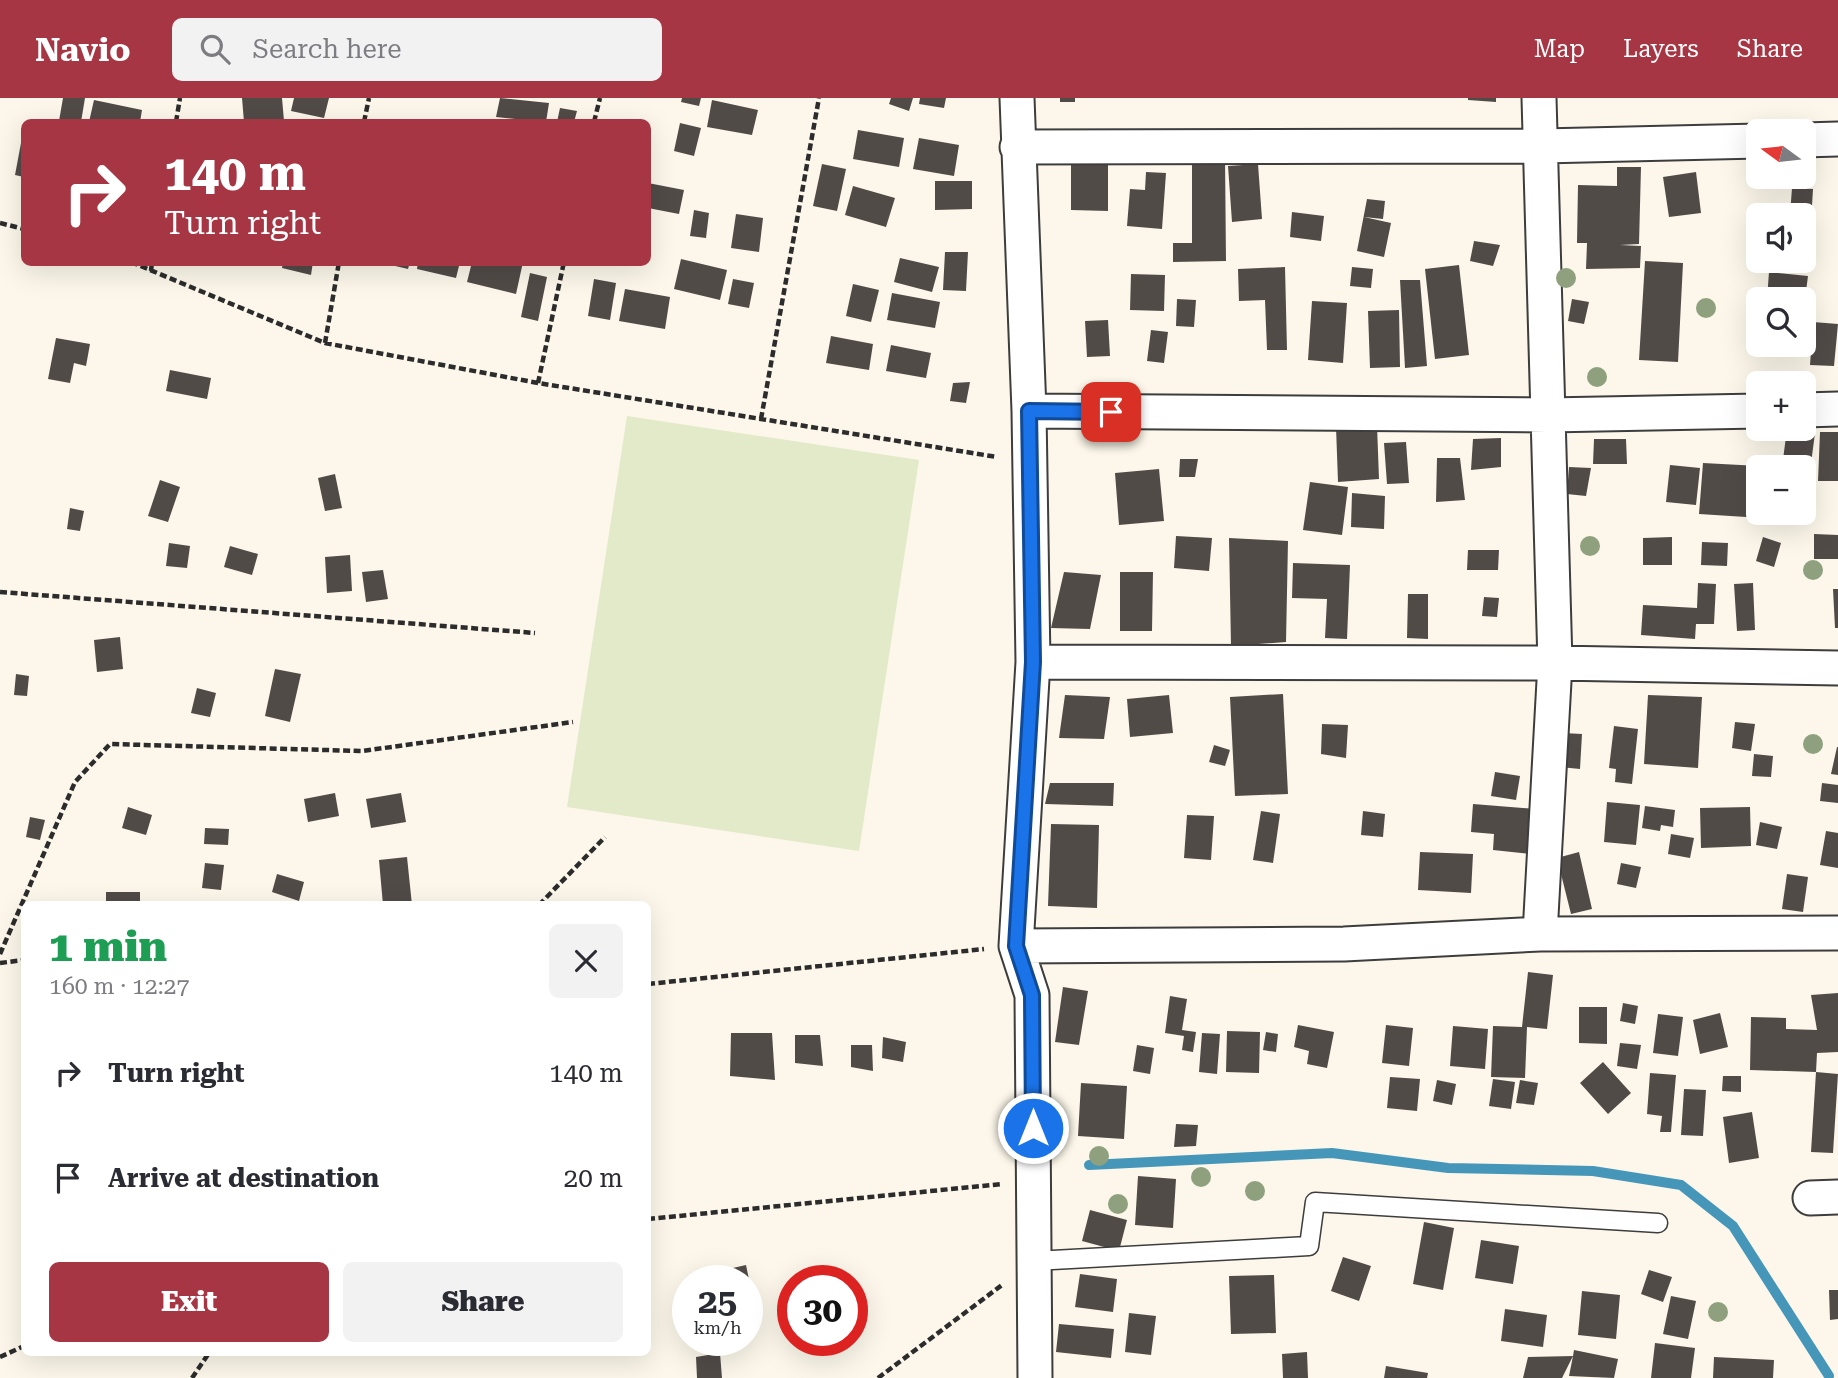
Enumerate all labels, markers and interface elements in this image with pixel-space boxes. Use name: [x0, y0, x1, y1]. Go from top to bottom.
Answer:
search box: [172, 18, 662, 81]
text: Navio: [35, 30, 130, 69]
icon: search: [196, 30, 234, 68]
text: Search here: [252, 34, 401, 64]
text: Map: [1534, 35, 1585, 63]
text: Layers: [1623, 35, 1699, 63]
text: Share: [1737, 35, 1803, 63]
north arrow: [1746, 119, 1816, 189]
map controls: [1746, 119, 1816, 525]
text: 140 m: [164, 145, 306, 202]
icon: right: [49, 147, 140, 238]
button: sound: [1746, 203, 1816, 273]
text: Turn right: [164, 204, 321, 242]
button: search: [1746, 287, 1816, 357]
button: +: [1746, 371, 1816, 441]
pin: [1081, 382, 1141, 442]
icon: arrive: [1092, 393, 1130, 431]
button: −: [1746, 455, 1816, 525]
text: 1 min: [49, 922, 167, 971]
button: close: [549, 924, 623, 998]
text: 160 m · 12:27: [49, 973, 189, 1000]
icon: right: [49, 1054, 87, 1092]
text: Turn right: [108, 1058, 244, 1088]
text: 140 m: [549, 1058, 623, 1088]
position arrow: [996, 1091, 1070, 1165]
icon: arrive: [49, 1159, 87, 1197]
text: Arrive at destination: [108, 1163, 379, 1193]
text: 20 m: [564, 1163, 623, 1193]
button: Exit: [49, 1262, 329, 1342]
button: Share: [343, 1262, 623, 1342]
speed limit sign: 30: [777, 1265, 868, 1356]
text: 25: [698, 1281, 737, 1322]
text: km/h: [693, 1317, 742, 1338]

